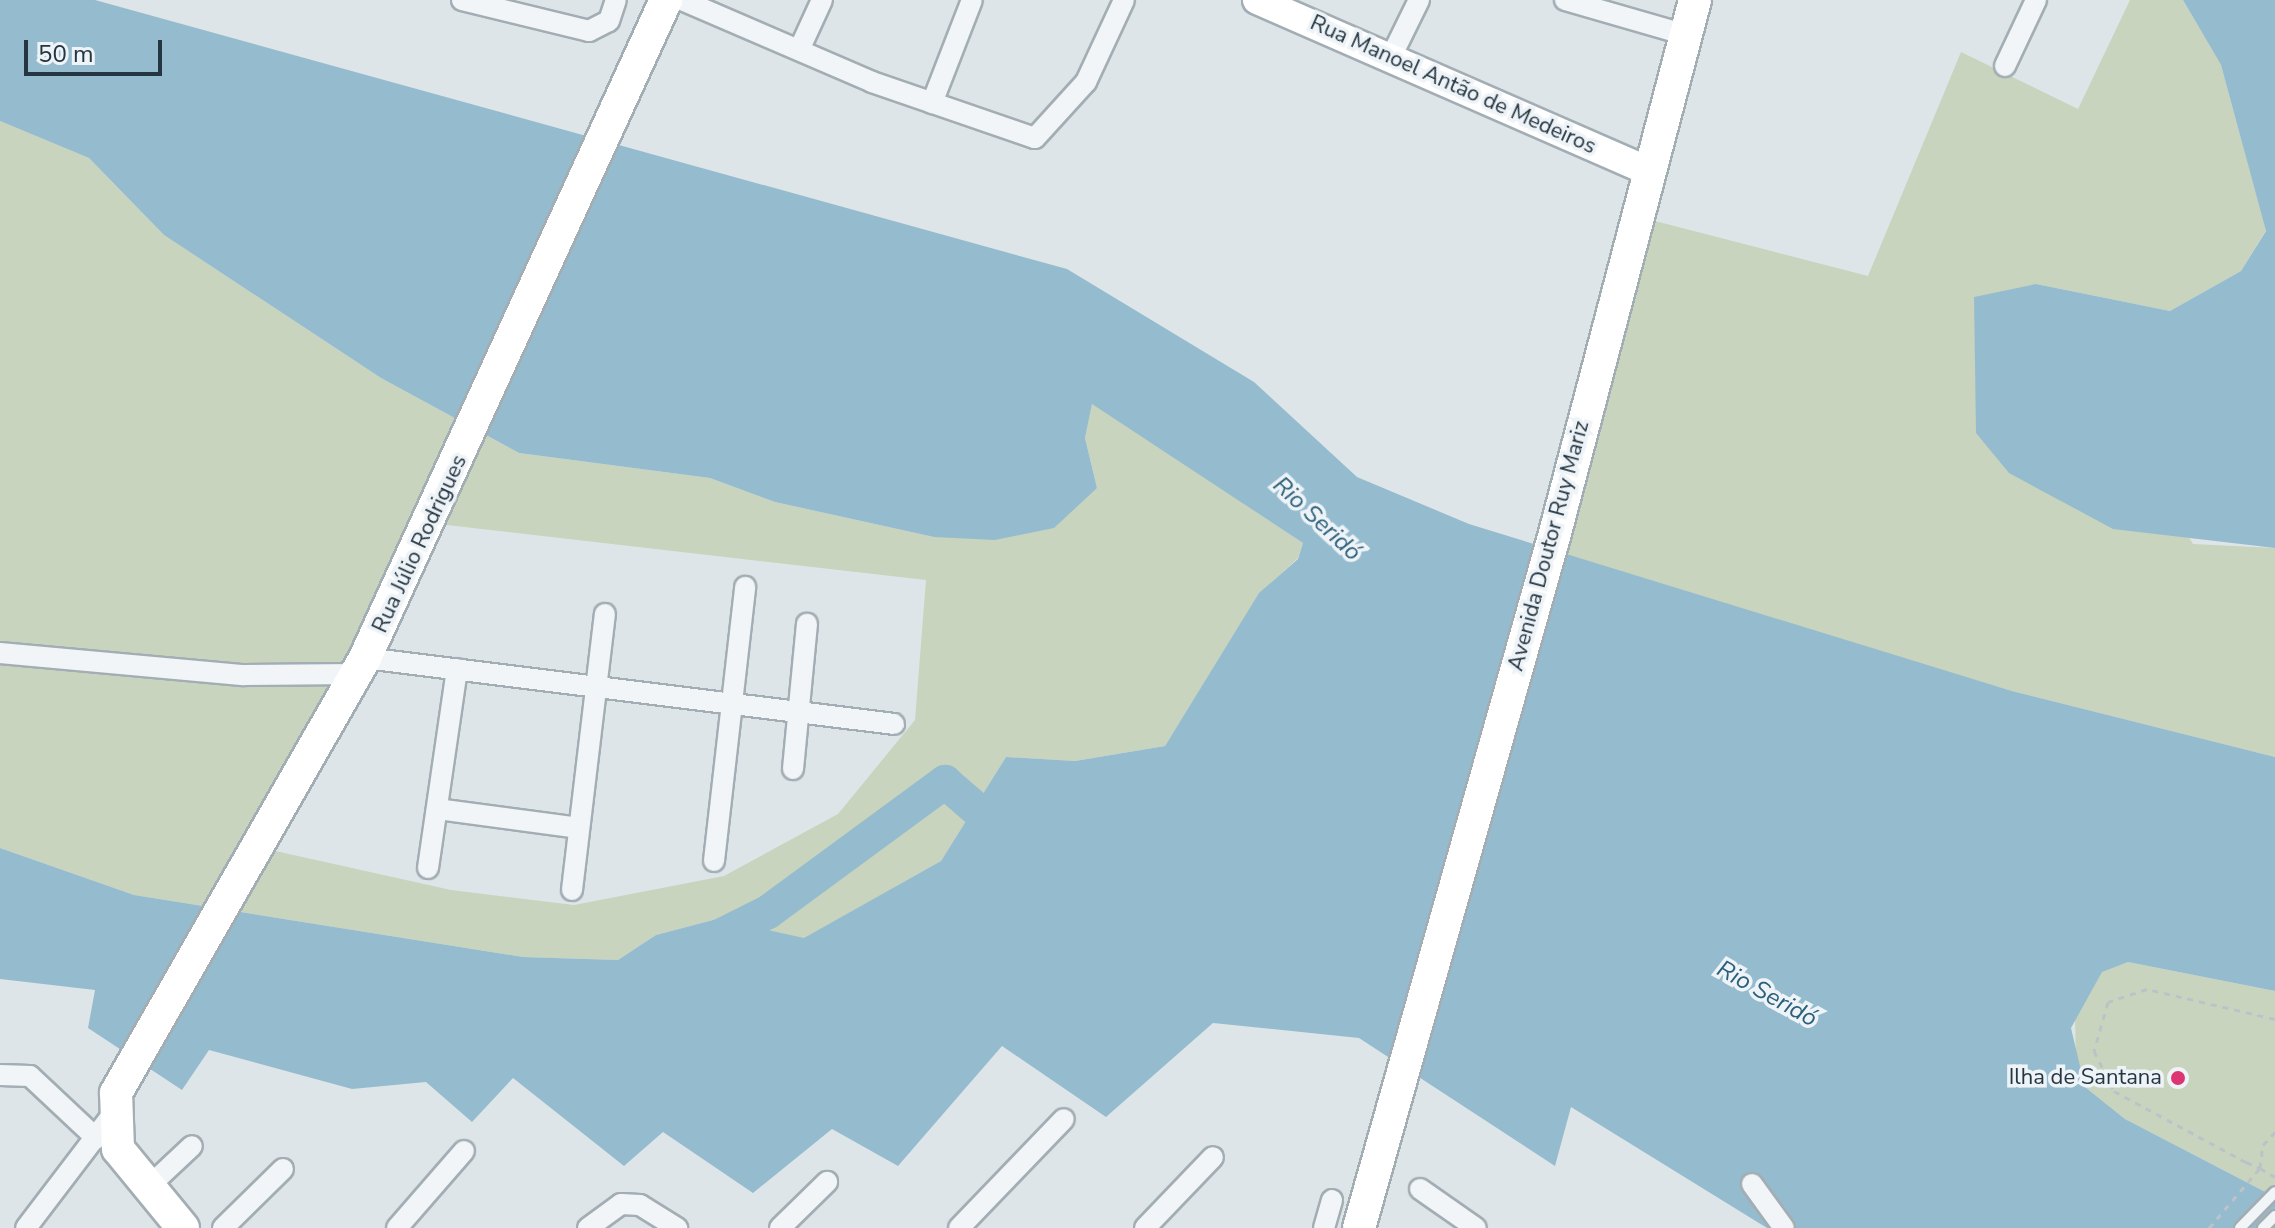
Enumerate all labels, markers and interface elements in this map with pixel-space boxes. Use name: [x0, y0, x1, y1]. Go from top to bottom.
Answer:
street label: Rua Manoel Antão de Medeiros: [1306, 10, 1600, 160]
scale bar: [28, 24, 166, 74]
text: 50 m: [38, 38, 94, 70]
street label: Avenida Doutor Ruy Mariz: [1503, 418, 1595, 674]
street label: Rua Júlio Rodrigues: [367, 451, 473, 637]
water label: Rio Seridó: [1267, 471, 1367, 567]
water label: Rio Seridó: [1712, 955, 1822, 1033]
place label: Ilha de Santana: [2009, 1065, 2162, 1091]
marker: Ilha de Santana: [2169, 1069, 2187, 1087]

